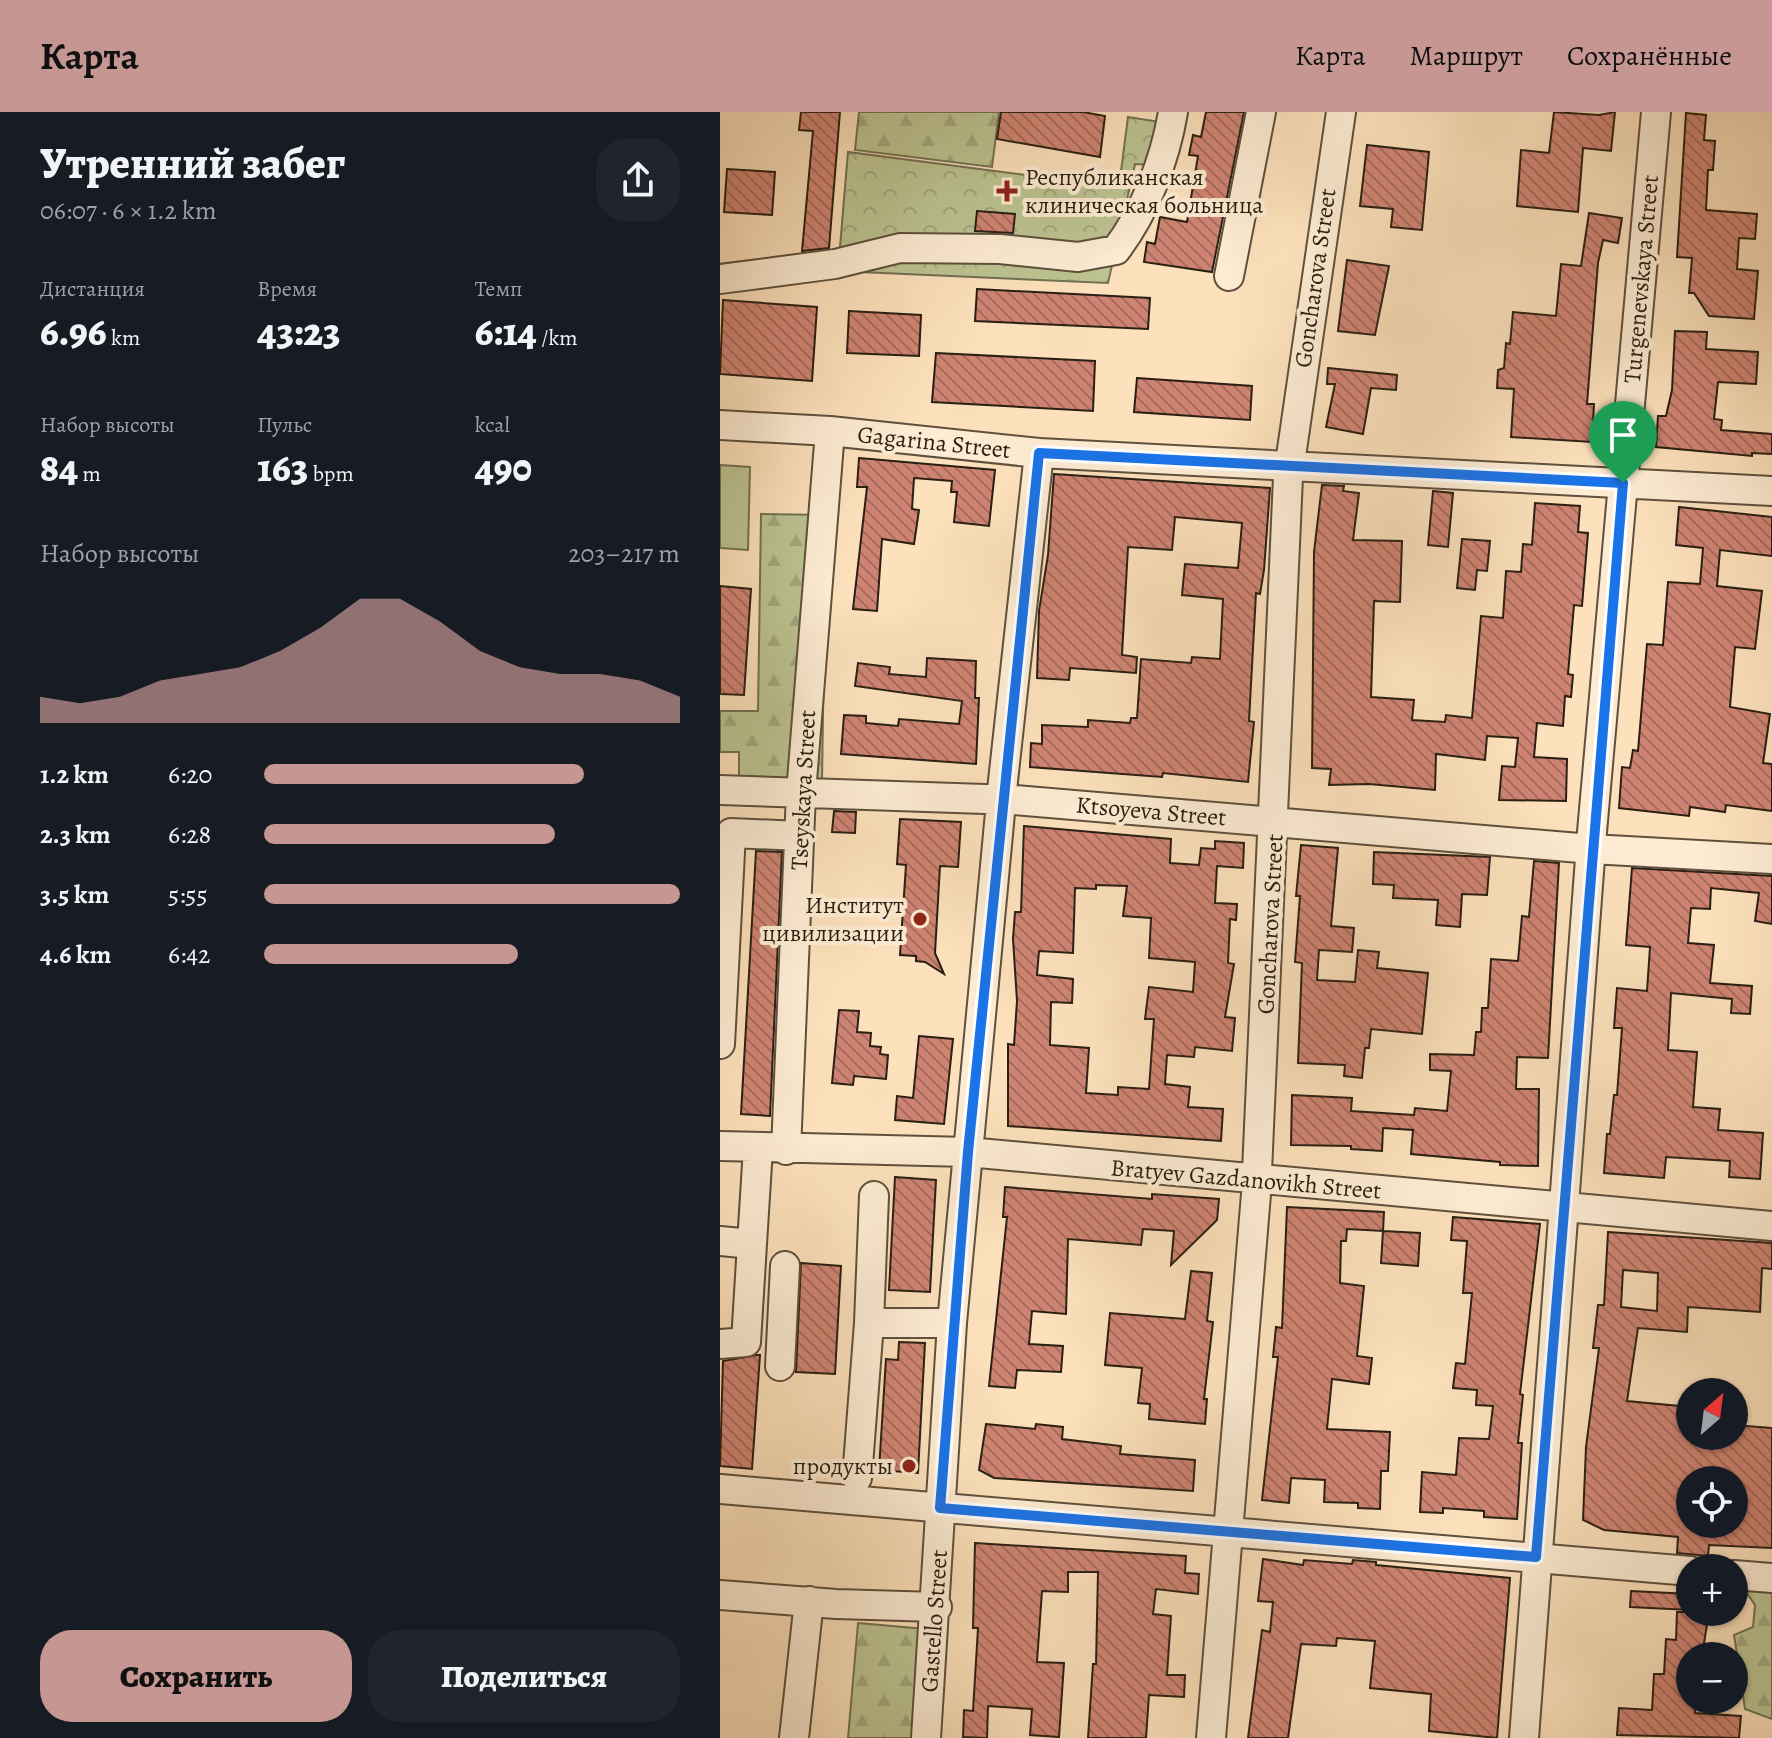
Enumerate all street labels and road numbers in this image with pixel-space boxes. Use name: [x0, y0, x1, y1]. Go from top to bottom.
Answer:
street label: Turgenevskaya Street: [1616, 173, 1666, 385]
street label: Goncharova Street: [1287, 186, 1343, 370]
street label: Gagarina Street: [856, 418, 1012, 466]
street label: Tseyskaya Street: [783, 709, 823, 871]
street label: Ktsoyeva Street: [1075, 789, 1227, 834]
street label: Goncharova Street: [1249, 833, 1291, 1015]
street label: Bratyev Gazdanovikh Street: [1109, 1151, 1383, 1207]
street label: Gastello Street: [913, 1549, 955, 1693]

